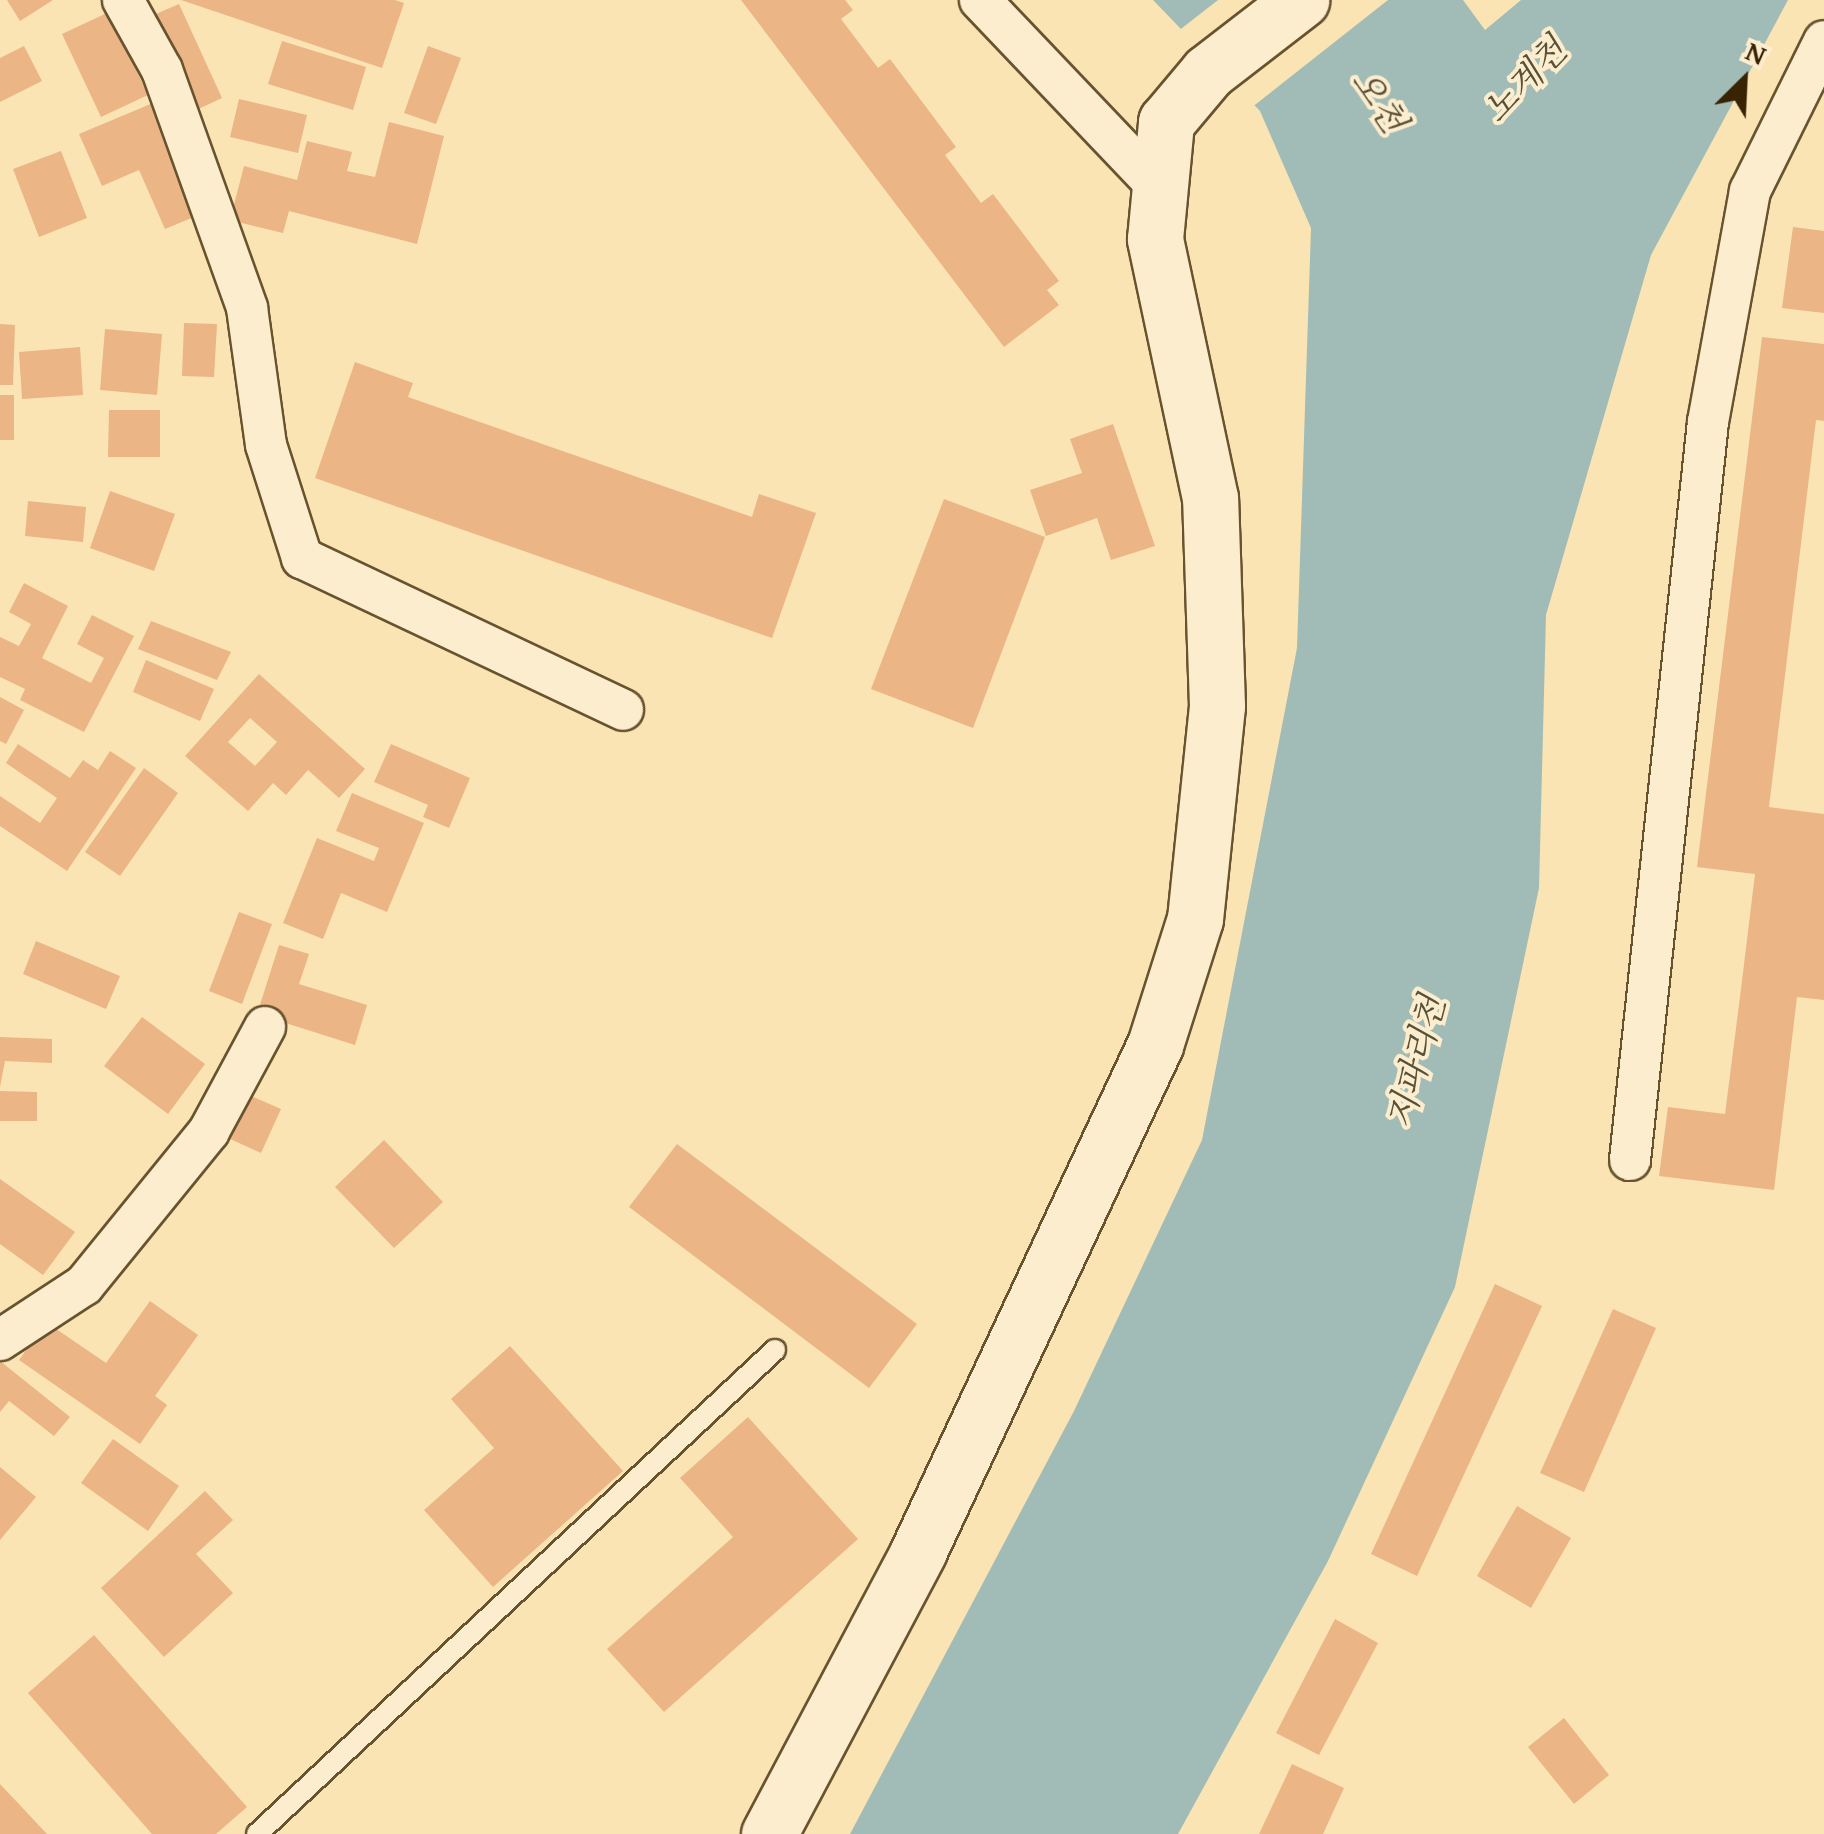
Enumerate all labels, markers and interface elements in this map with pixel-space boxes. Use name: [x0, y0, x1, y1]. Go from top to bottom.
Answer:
water label: 노계천: [1475, 29, 1575, 131]
north arrow: [1694, 30, 1794, 130]
text: N: [1740, 30, 1773, 75]
water label: 오천: [1343, 61, 1415, 141]
water label: 지파리천: [1378, 991, 1454, 1133]

